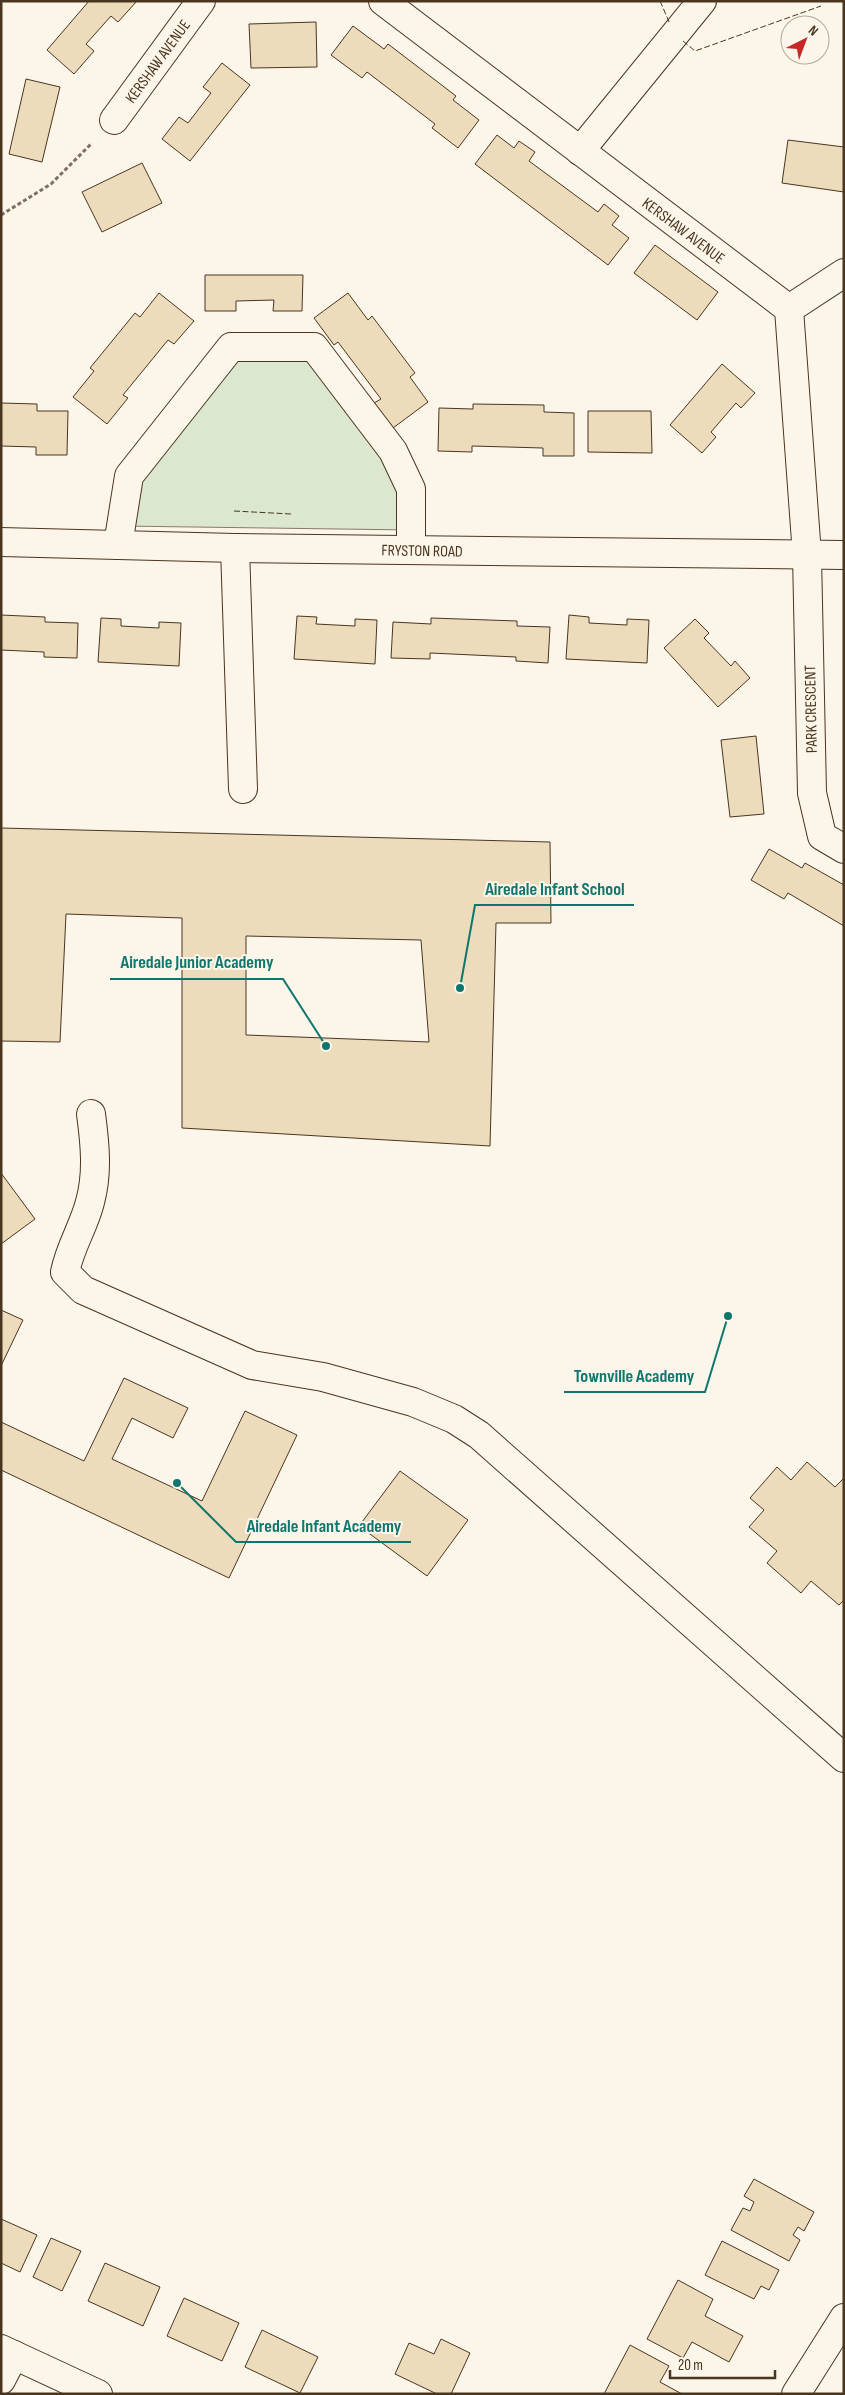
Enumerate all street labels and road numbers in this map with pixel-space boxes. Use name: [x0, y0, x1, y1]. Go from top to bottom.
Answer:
street label: KERSHAW AVENUE: [122, 16, 195, 107]
street label: KERSHAW AVENUE: [638, 194, 728, 268]
street label: FRYSTON ROAD: [381, 541, 463, 562]
street label: PARK CRESCENT: [801, 664, 822, 753]

